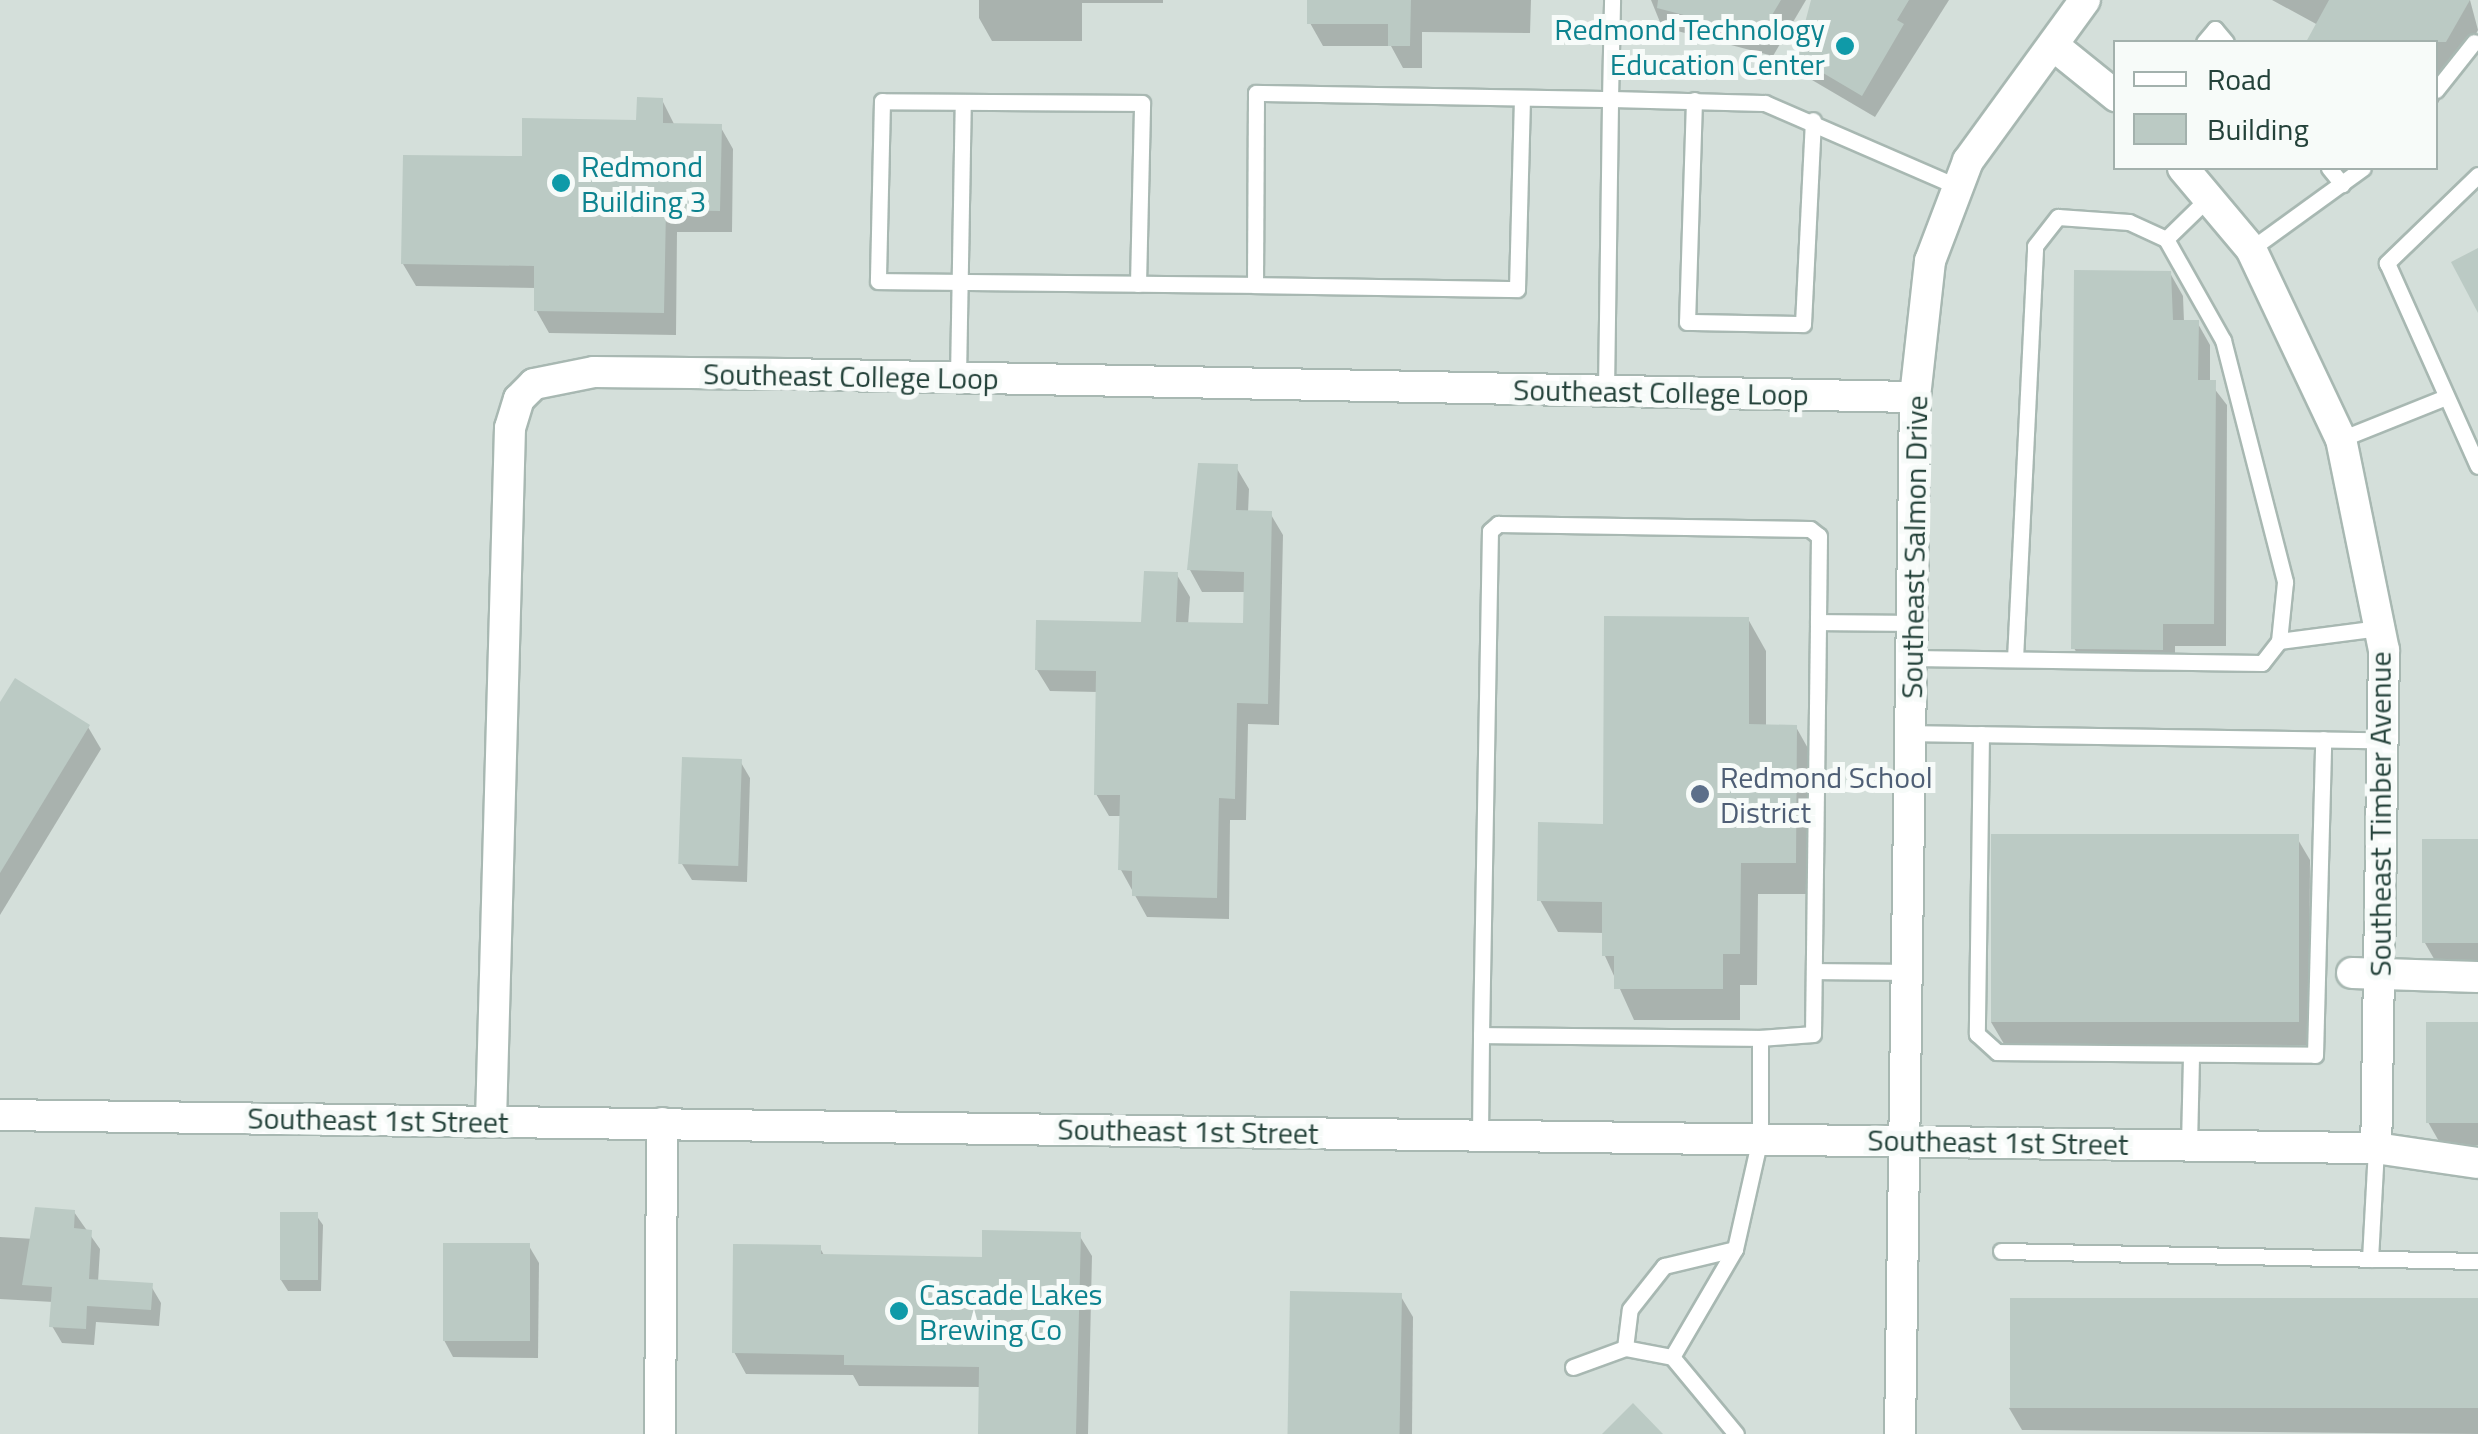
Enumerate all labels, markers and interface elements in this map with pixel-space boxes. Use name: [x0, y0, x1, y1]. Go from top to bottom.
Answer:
place label: Redmond Technology Education Center: [1554, 11, 1825, 82]
marker: Redmond Technology Education Center: [1834, 35, 1856, 57]
legend: [2113, 40, 2438, 170]
text: Road: [2207, 56, 2272, 102]
text: Building: [2207, 106, 2309, 152]
place label: Redmond Building 3: [581, 148, 706, 218]
marker: Redmond Building 3: [550, 172, 572, 194]
street label: Southeast College Loop: [703, 355, 999, 397]
street label: Southeast College Loop: [1513, 371, 1809, 413]
street label: Southeast Salmon Drive: [1893, 395, 1935, 699]
street label: Southeast Timber Avenue: [2362, 651, 2398, 977]
place label: Redmond School District: [1720, 759, 1933, 830]
marker: Redmond School District: [1689, 783, 1711, 805]
street label: Southeast 1st Street: [247, 1100, 509, 1140]
street label: Southeast 1st Street: [1057, 1111, 1319, 1151]
street label: Southeast 1st Street: [1867, 1122, 2129, 1162]
place label: Cascade Lakes Brewing Co: [919, 1276, 1103, 1346]
marker: Cascade Lakes Brewing Co: [888, 1300, 910, 1322]

